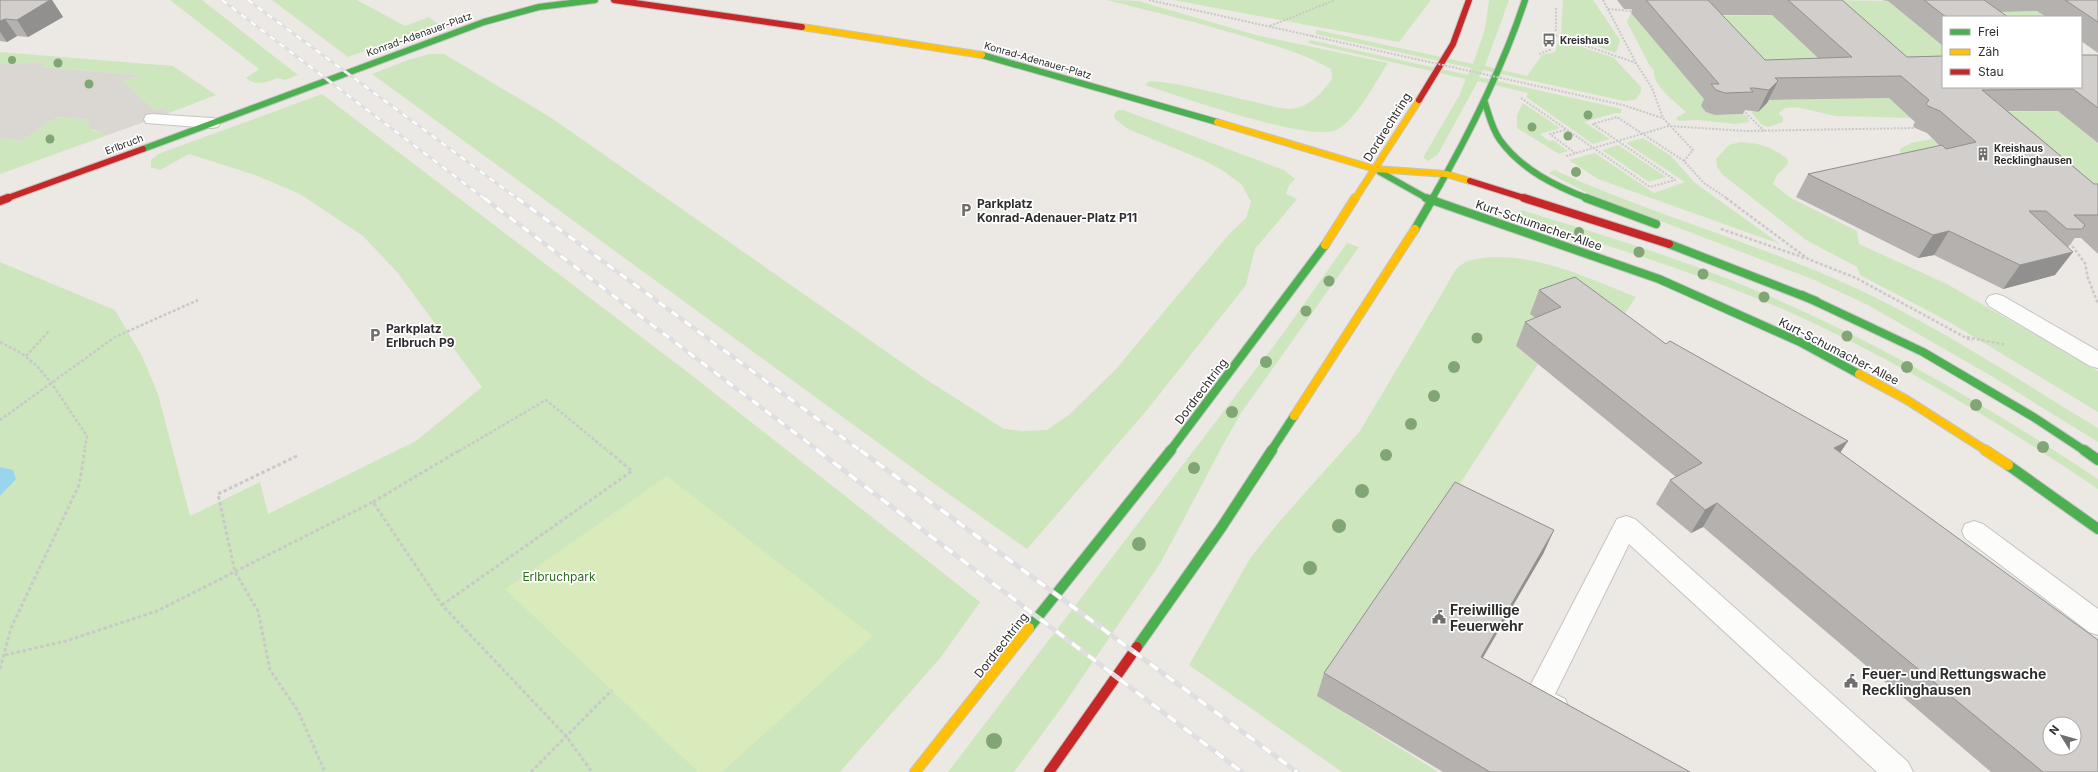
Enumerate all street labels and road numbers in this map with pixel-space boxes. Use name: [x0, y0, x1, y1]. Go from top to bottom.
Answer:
street label: Konrad-Adenauer-Platz: [365, 9, 473, 59]
street label: Konrad-Adenauer-Platz: [983, 39, 1093, 81]
street label: Dordrechtring: [1360, 90, 1414, 164]
street label: Erlbruch: [103, 131, 145, 157]
street label: Kurt-Schumacher-Allee: [1474, 196, 1604, 254]
street label: Kurt-Schumacher-Allee: [1776, 314, 1902, 388]
street label: Dordrechtring: [1171, 355, 1231, 427]
street label: Dordrechtring: [971, 609, 1031, 681]

